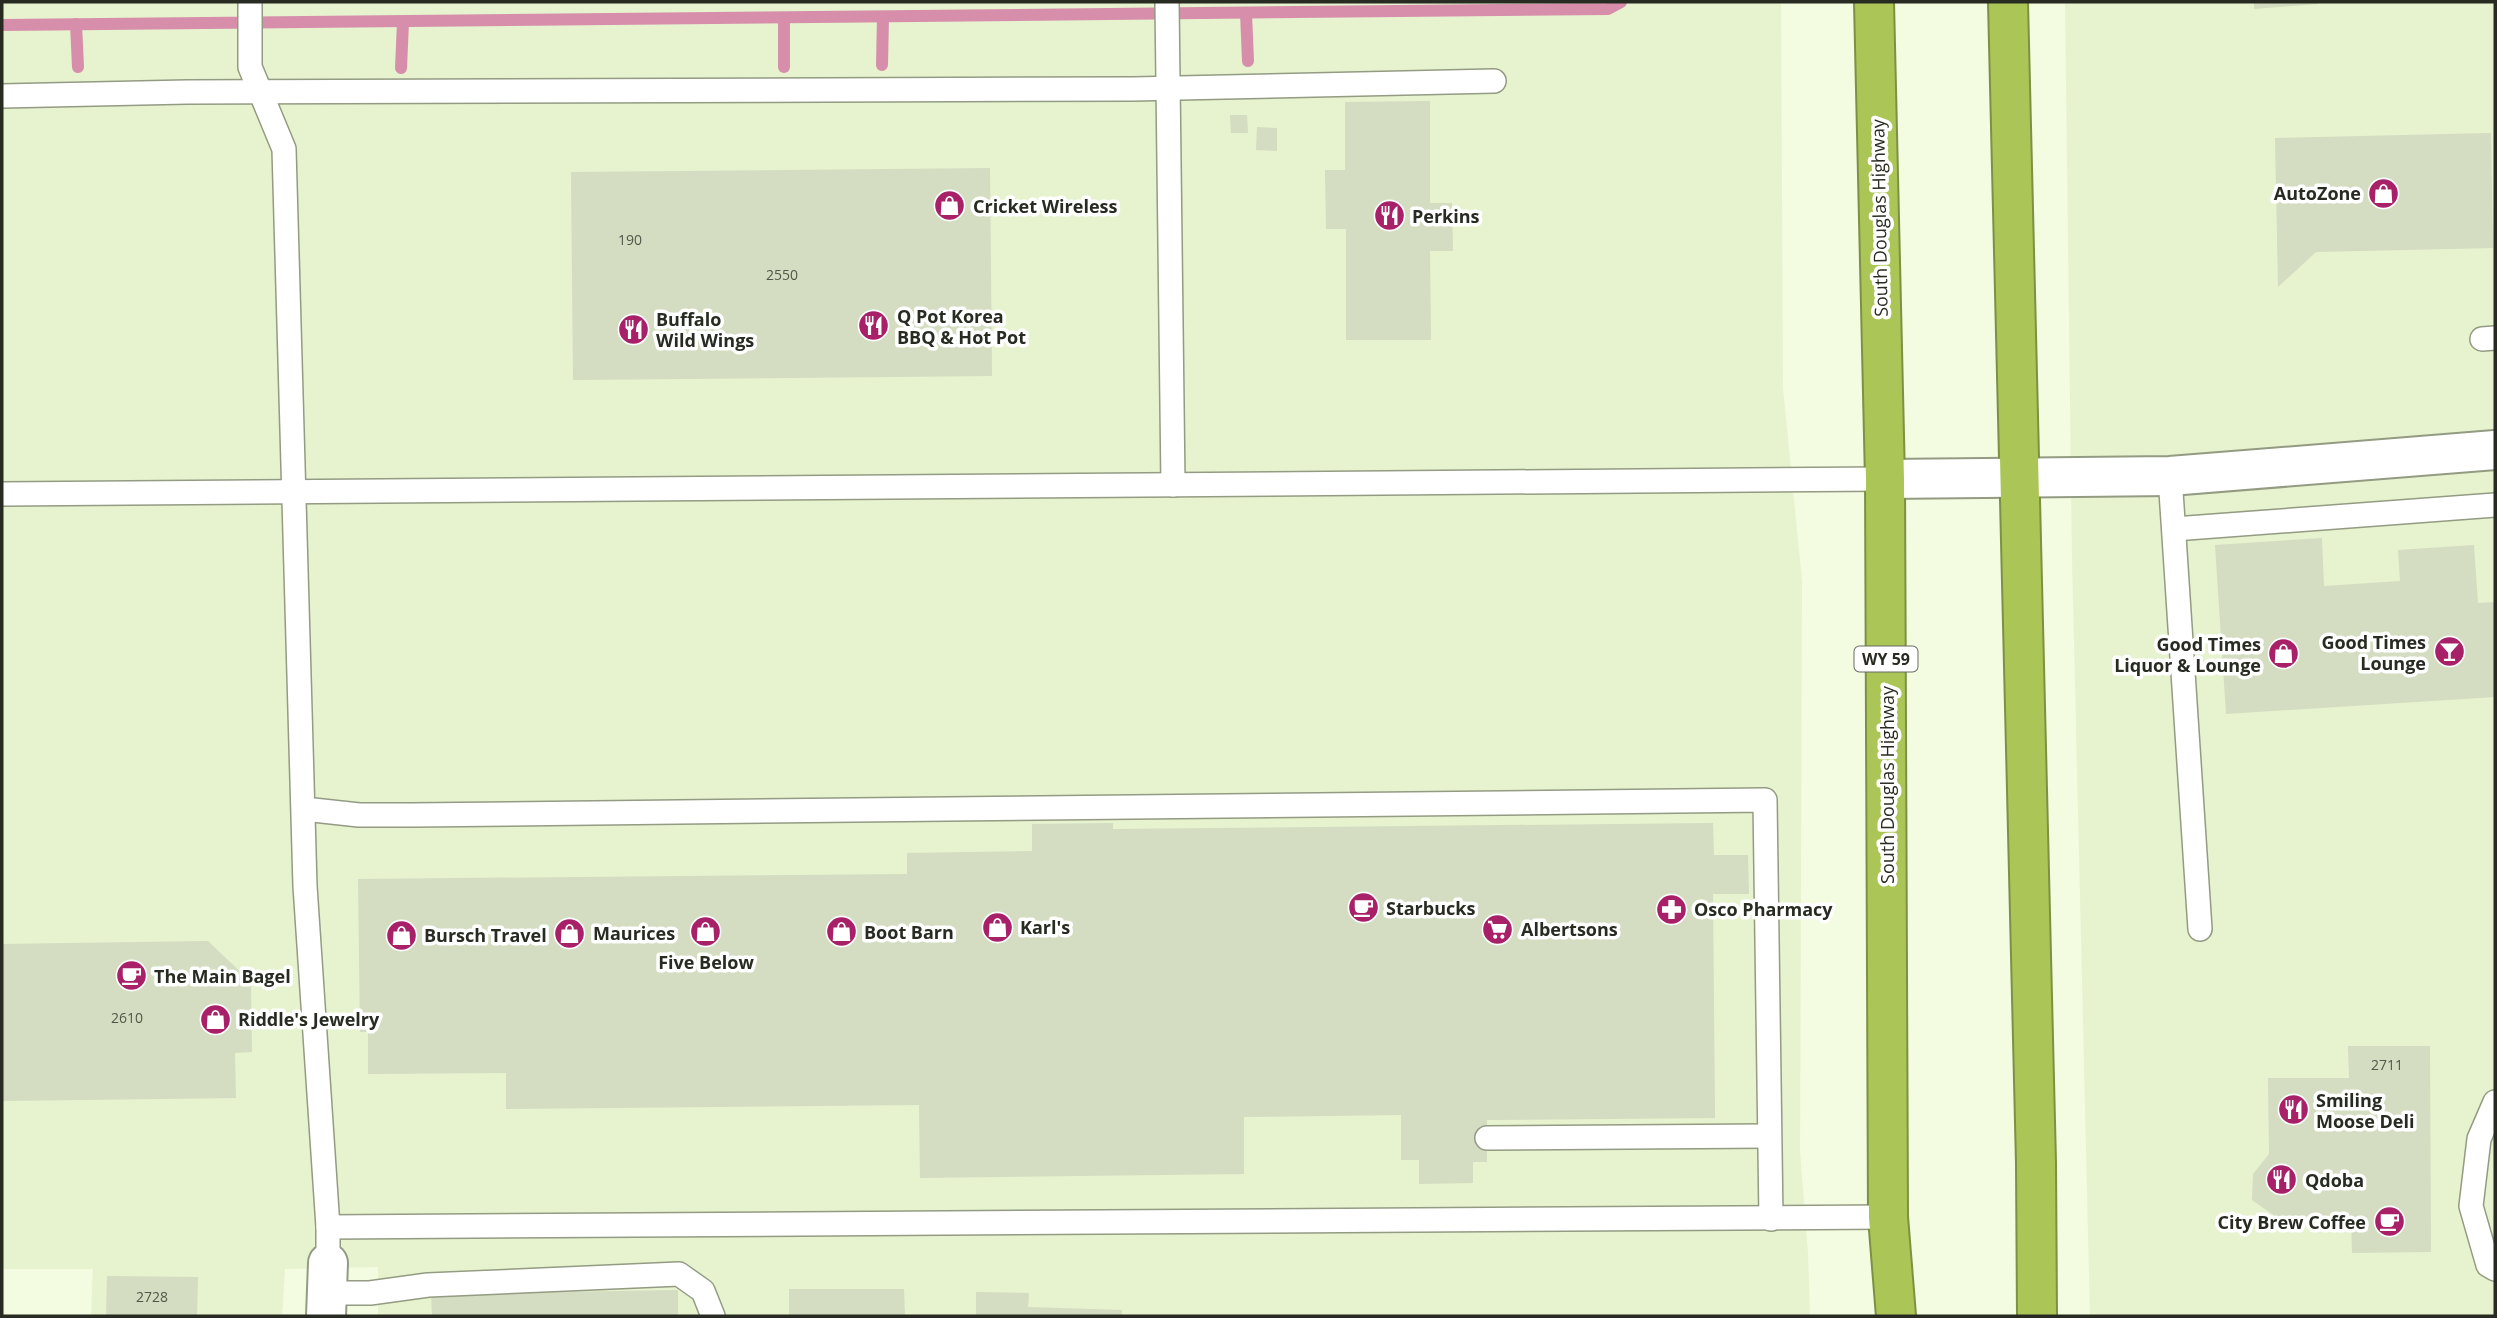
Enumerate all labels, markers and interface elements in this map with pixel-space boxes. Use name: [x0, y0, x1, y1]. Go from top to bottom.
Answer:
street label: South Douglas Highway: [1865, 118, 1893, 317]
shop icon: AutoZone: [2367, 176, 2401, 210]
place label: AutoZone: [2274, 181, 2361, 205]
shop icon: Cricket Wireless: [933, 189, 967, 223]
place label: Cricket Wireless: [973, 194, 1117, 218]
restaurant icon: Perkins: [1372, 199, 1406, 233]
place label: Perkins: [1412, 204, 1480, 228]
house number: 190: [618, 230, 642, 249]
house number: 2550: [766, 265, 798, 284]
place label: Q Pot Korea BBQ & Hot Pot: [897, 304, 1026, 349]
place label: Buffalo Wild Wings: [656, 307, 754, 352]
restaurant icon: Q Pot Korea BBQ & Hot Pot: [857, 309, 891, 343]
restaurant icon: Buffalo Wild Wings: [616, 312, 650, 346]
place label: Good Times Lounge: [2321, 630, 2426, 675]
place label: Good Times Liquor & Lounge: [2114, 632, 2261, 677]
bar icon: Good Times Lounge: [2432, 635, 2466, 669]
shop icon: Good Times Liquor & Lounge: [2267, 637, 2301, 671]
road number: WY 59: [1854, 646, 1918, 672]
street label: South Douglas Highway: [1875, 685, 1899, 884]
cafe icon: Starbucks: [1346, 891, 1380, 925]
pharmacy icon: Osco Pharmacy: [1654, 892, 1688, 926]
place label: Starbucks: [1386, 896, 1475, 920]
place label: Osco Pharmacy: [1694, 897, 1833, 921]
shop icon: Karl's: [980, 910, 1014, 944]
supermarket icon: Albertsons: [1481, 912, 1515, 946]
shop icon: Five Below: [689, 915, 723, 949]
shop icon: Boot Barn: [824, 915, 858, 949]
place label: Karl's: [1020, 915, 1070, 939]
shop icon: Maurices: [553, 916, 587, 950]
place label: Albertsons: [1521, 917, 1618, 941]
shop icon: Bursch Travel: [384, 918, 418, 952]
place label: Boot Barn: [864, 920, 954, 944]
place label: Maurices: [593, 921, 675, 945]
place label: Bursch Travel: [424, 923, 547, 947]
place label: Five Below: [658, 950, 754, 974]
cafe icon: The Main Bagel: [114, 959, 148, 993]
place label: The Main Bagel: [154, 964, 291, 988]
shop icon: Riddle's Jewelry: [198, 1002, 232, 1036]
place label: Riddle's Jewelry: [238, 1007, 380, 1031]
house number: 2610: [111, 1008, 143, 1027]
house number: 2711: [2371, 1055, 2403, 1074]
place label: Smiling Moose Deli: [2316, 1088, 2414, 1133]
restaurant icon: Smiling Moose Deli: [2276, 1093, 2310, 1127]
restaurant icon: Qdoba: [2265, 1163, 2299, 1197]
place label: Qdoba: [2305, 1168, 2364, 1192]
cafe icon: City Brew Coffee: [2372, 1205, 2406, 1239]
place label: City Brew Coffee: [2218, 1210, 2366, 1234]
house number: 2728: [136, 1287, 168, 1306]

